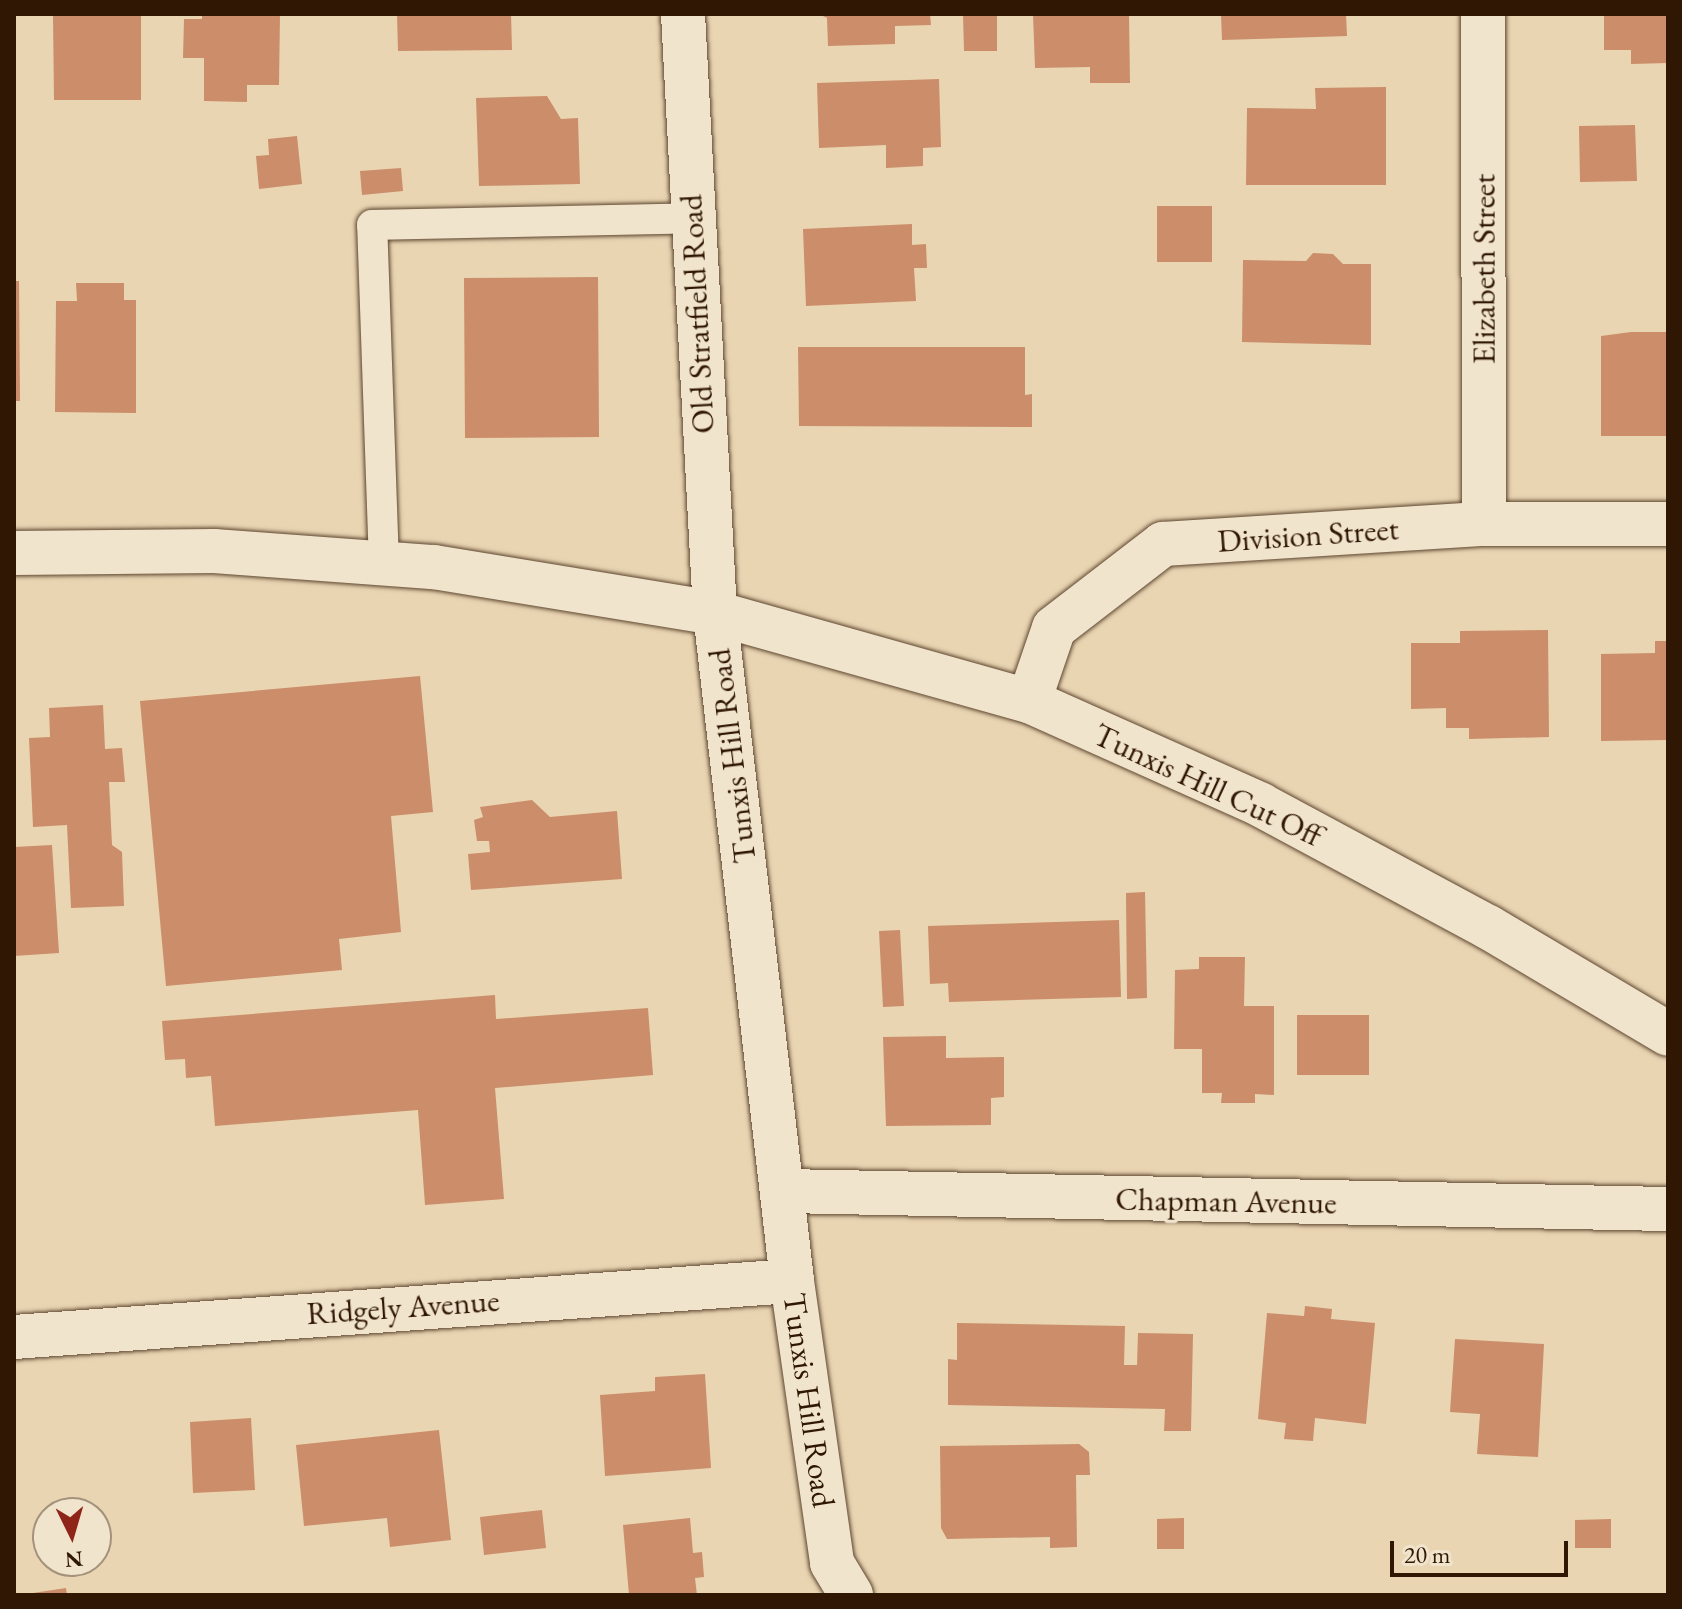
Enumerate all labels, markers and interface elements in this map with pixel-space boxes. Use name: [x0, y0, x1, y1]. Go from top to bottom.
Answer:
street label: Elizabeth Street: [1465, 174, 1503, 364]
street label: Old Stratfield Road: [672, 193, 722, 435]
street label: Division Street: [1216, 510, 1400, 560]
street label: Tunxis Hill Road: [700, 646, 764, 866]
street label: Tunxis Hill Cut Off: [1088, 715, 1328, 855]
street label: Chapman Avenue: [1115, 1180, 1337, 1222]
street label: Ridgely Avenue: [305, 1281, 501, 1333]
street label: Tunxis Hill Road: [775, 1290, 843, 1510]
north arrow: [32, 1497, 112, 1577]
scale bar: [1394, 1525, 1572, 1575]
text: 20 m: [1404, 1539, 1451, 1570]
text: N: [64, 1544, 84, 1575]

